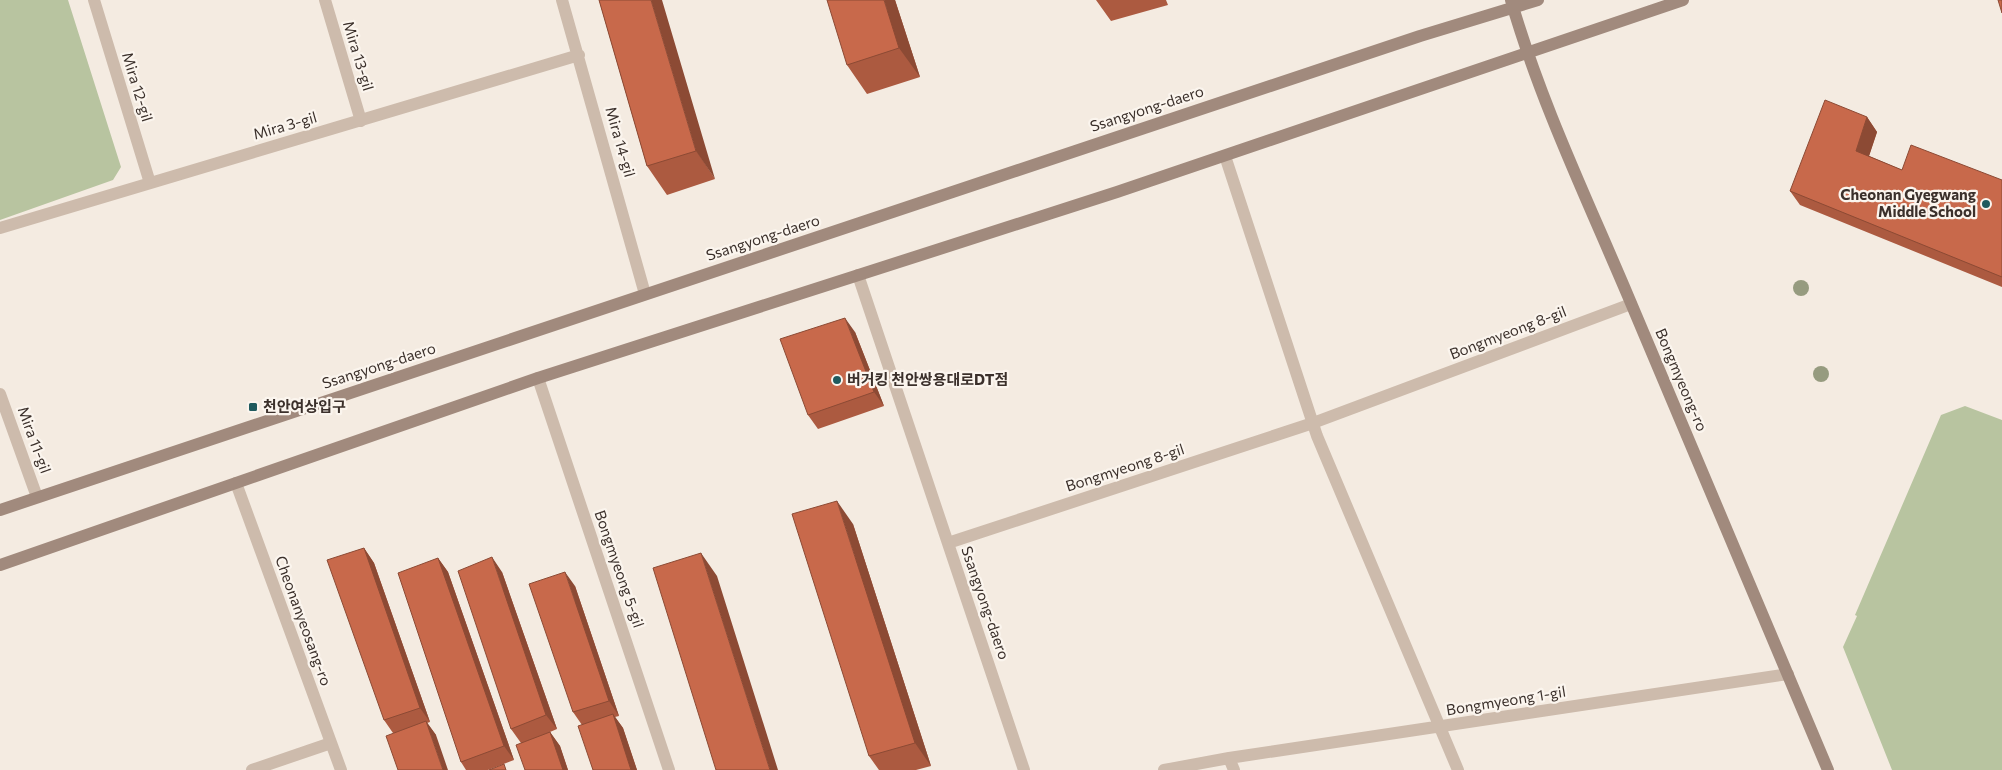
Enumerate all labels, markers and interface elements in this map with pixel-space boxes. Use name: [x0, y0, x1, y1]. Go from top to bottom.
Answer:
street label: Mira 13-gil: [340, 19, 378, 93]
street label: Mira 12-gil: [119, 50, 157, 124]
street label: Ssangyong-daero: [1088, 81, 1206, 135]
street label: Mira 14-gil: [602, 104, 640, 179]
street label: Mira 3-gil: [251, 107, 319, 143]
place label: Cheonan Gyegwang Middle School: [1840, 185, 1976, 220]
marker: Cheonan Gyegwang Middle School: [1980, 198, 1992, 210]
street label: Ssangyong-daero: [704, 210, 822, 264]
street label: Bongmyeong 8-gil: [1447, 302, 1569, 363]
street label: Bongmyeong-ro: [1652, 325, 1712, 434]
street label: Ssangyong-daero: [320, 338, 438, 392]
place label: 버거킹 천안쌍용대로DT점: [847, 370, 1008, 388]
marker: 버거킹 천안쌍용대로DT점: [831, 374, 843, 386]
place label: 천안여상입구: [263, 397, 346, 415]
marker: 천안여상입구: [247, 401, 259, 413]
street label: Mira 11-gil: [15, 404, 55, 476]
street label: Bongmyeong 8-gil: [1063, 439, 1186, 495]
street label: Bongmyeong 5-gil: [591, 508, 648, 630]
street label: Ssangyong-daero: [958, 544, 1014, 662]
street label: Cheonanyeosang-ro: [272, 553, 336, 688]
street label: Bongmyeong 1-gil: [1445, 682, 1567, 718]

